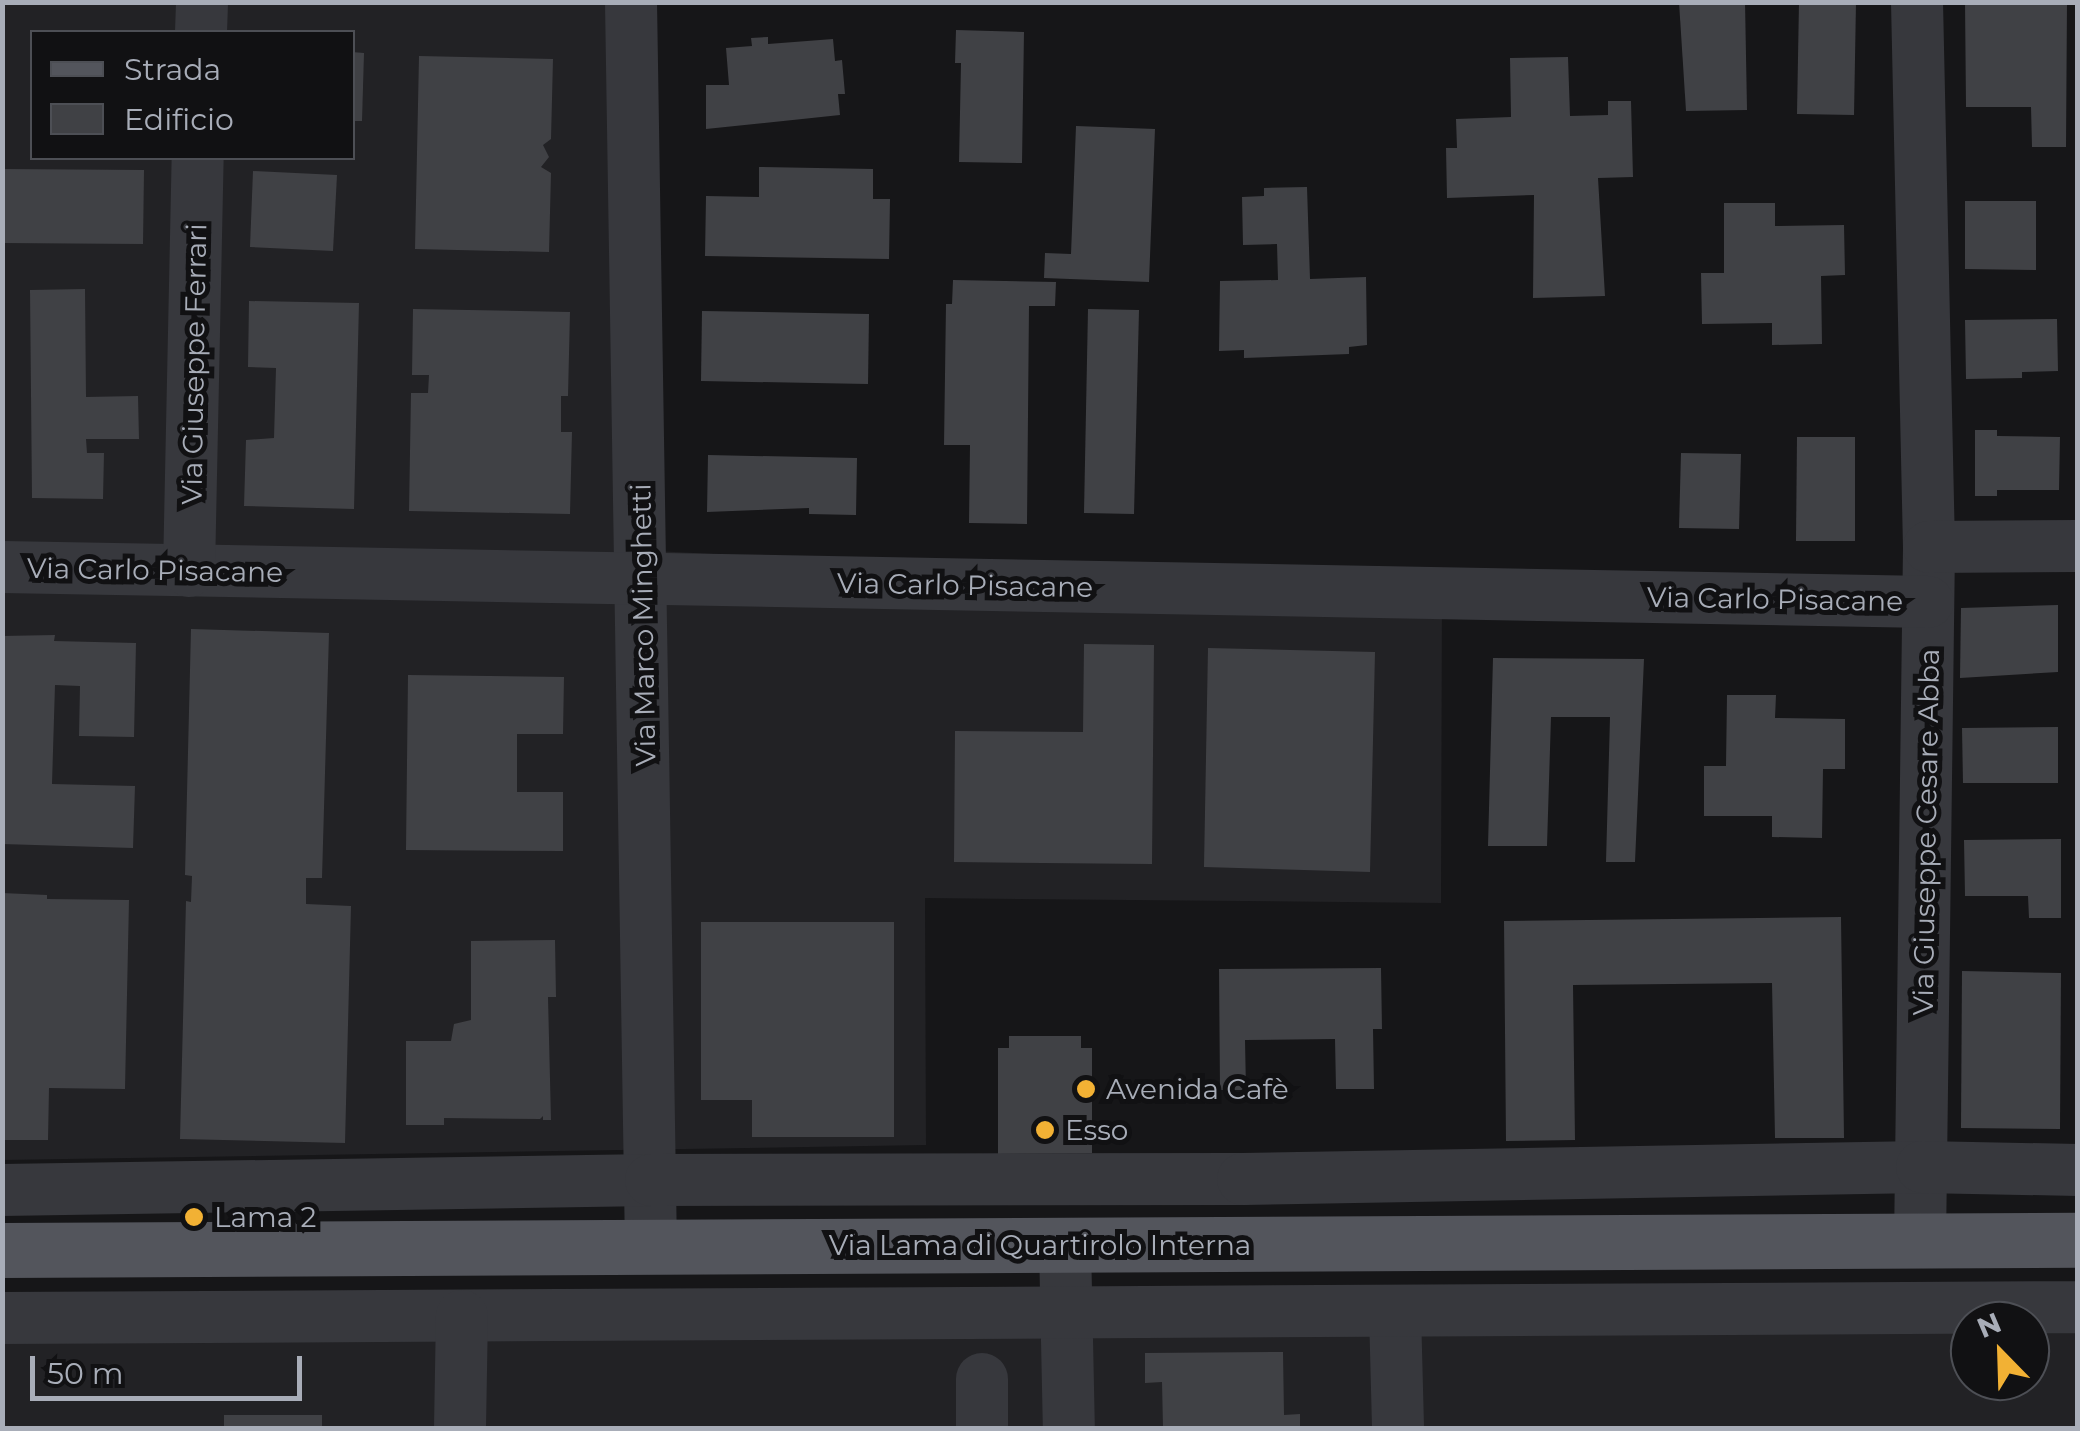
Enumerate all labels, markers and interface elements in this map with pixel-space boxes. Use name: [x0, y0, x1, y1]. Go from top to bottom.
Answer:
legend: [30, 30, 355, 160]
text: Strada: [124, 51, 221, 88]
text: Edificio: [124, 101, 234, 138]
street label: Via Giuseppe Ferrari: [175, 223, 213, 505]
street label: Via Marco Minghetti: [624, 483, 662, 767]
street label: Via Carlo Pisacane: [27, 551, 283, 589]
street label: Via Carlo Pisacane: [837, 566, 1093, 604]
street label: Via Carlo Pisacane: [1647, 580, 1903, 618]
street label: Via Giuseppe Cesare Abba: [1906, 648, 1946, 1016]
place label: Avenida Cafè: [1106, 1072, 1289, 1106]
marker: Avenida Cafè: [1075, 1078, 1097, 1100]
place label: Esso: [1065, 1113, 1128, 1147]
marker: Esso: [1034, 1119, 1056, 1141]
place label: Lama 2: [214, 1200, 316, 1234]
marker: Lama 2: [183, 1206, 205, 1228]
street label: Via Lama di Quartirolo Interna: [829, 1228, 1251, 1262]
north arrow: [1950, 1301, 2050, 1401]
text: N: [1972, 1305, 2006, 1345]
scale bar: [35, 1336, 308, 1398]
text: 50 m: [47, 1355, 124, 1392]

